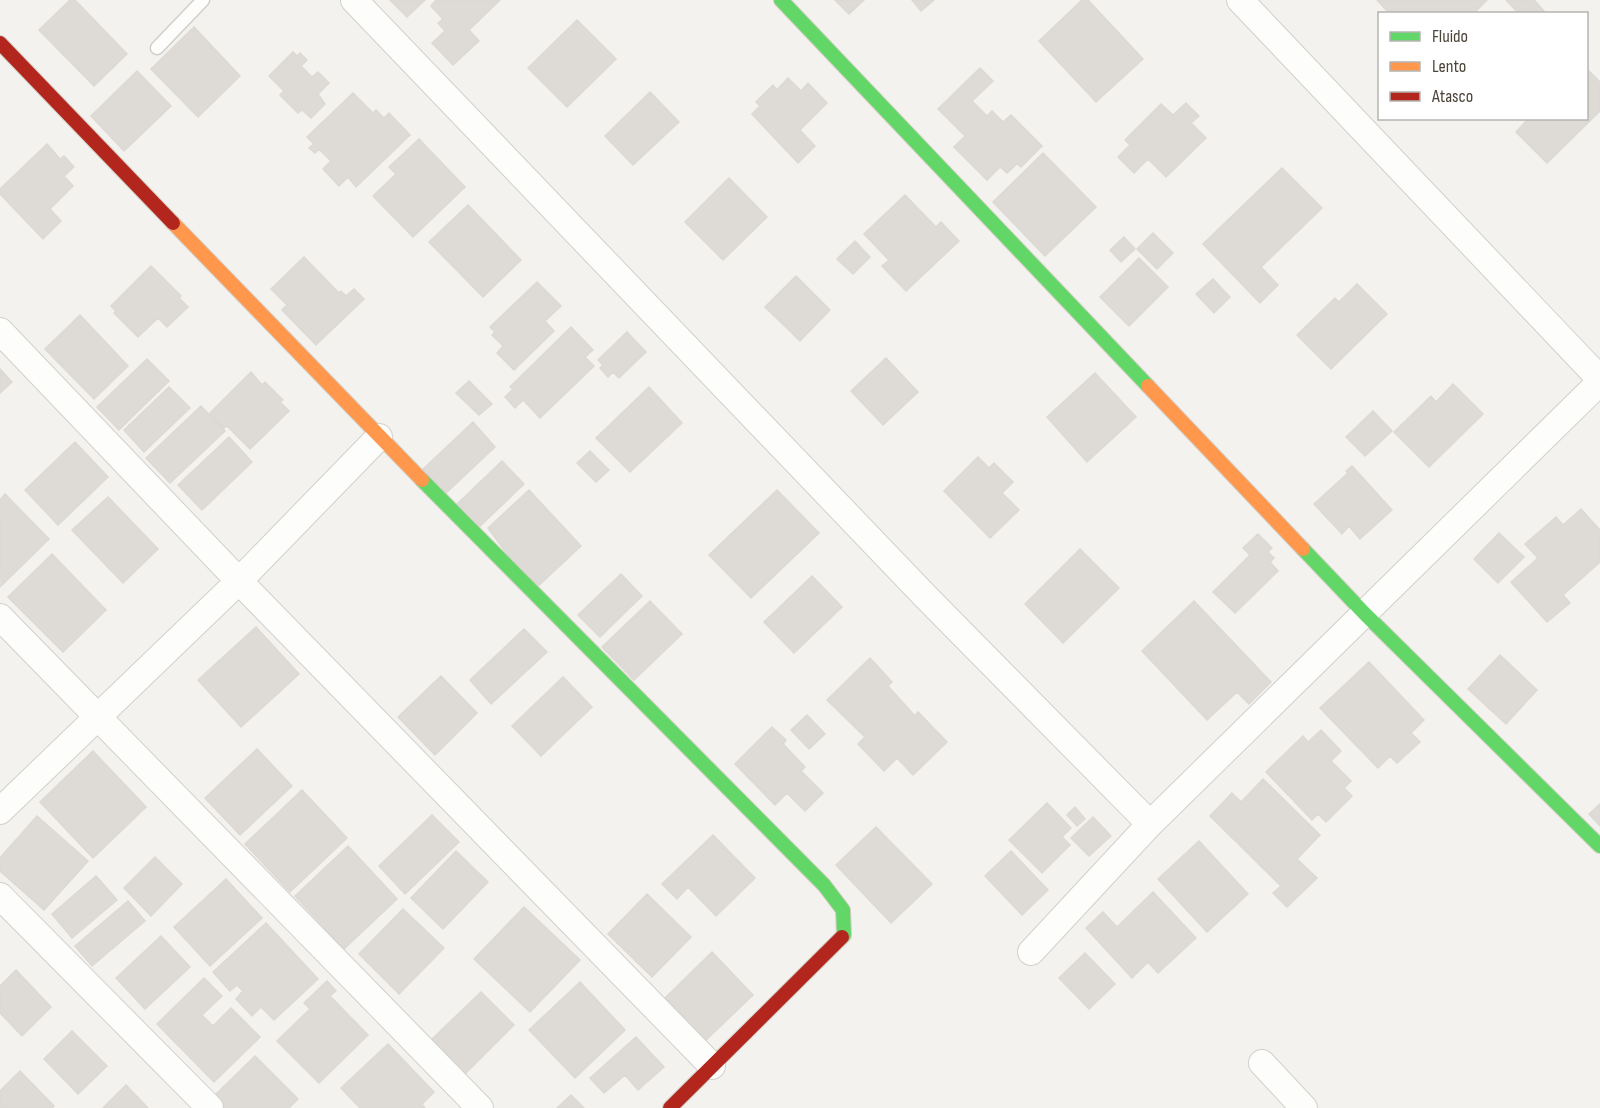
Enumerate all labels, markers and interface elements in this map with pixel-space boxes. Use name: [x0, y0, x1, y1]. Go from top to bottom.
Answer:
legend: [1378, 12, 1588, 120]
text: Fluido: [1432, 26, 1468, 47]
text: Lento: [1432, 56, 1466, 77]
text: Atasco: [1431, 86, 1473, 107]

